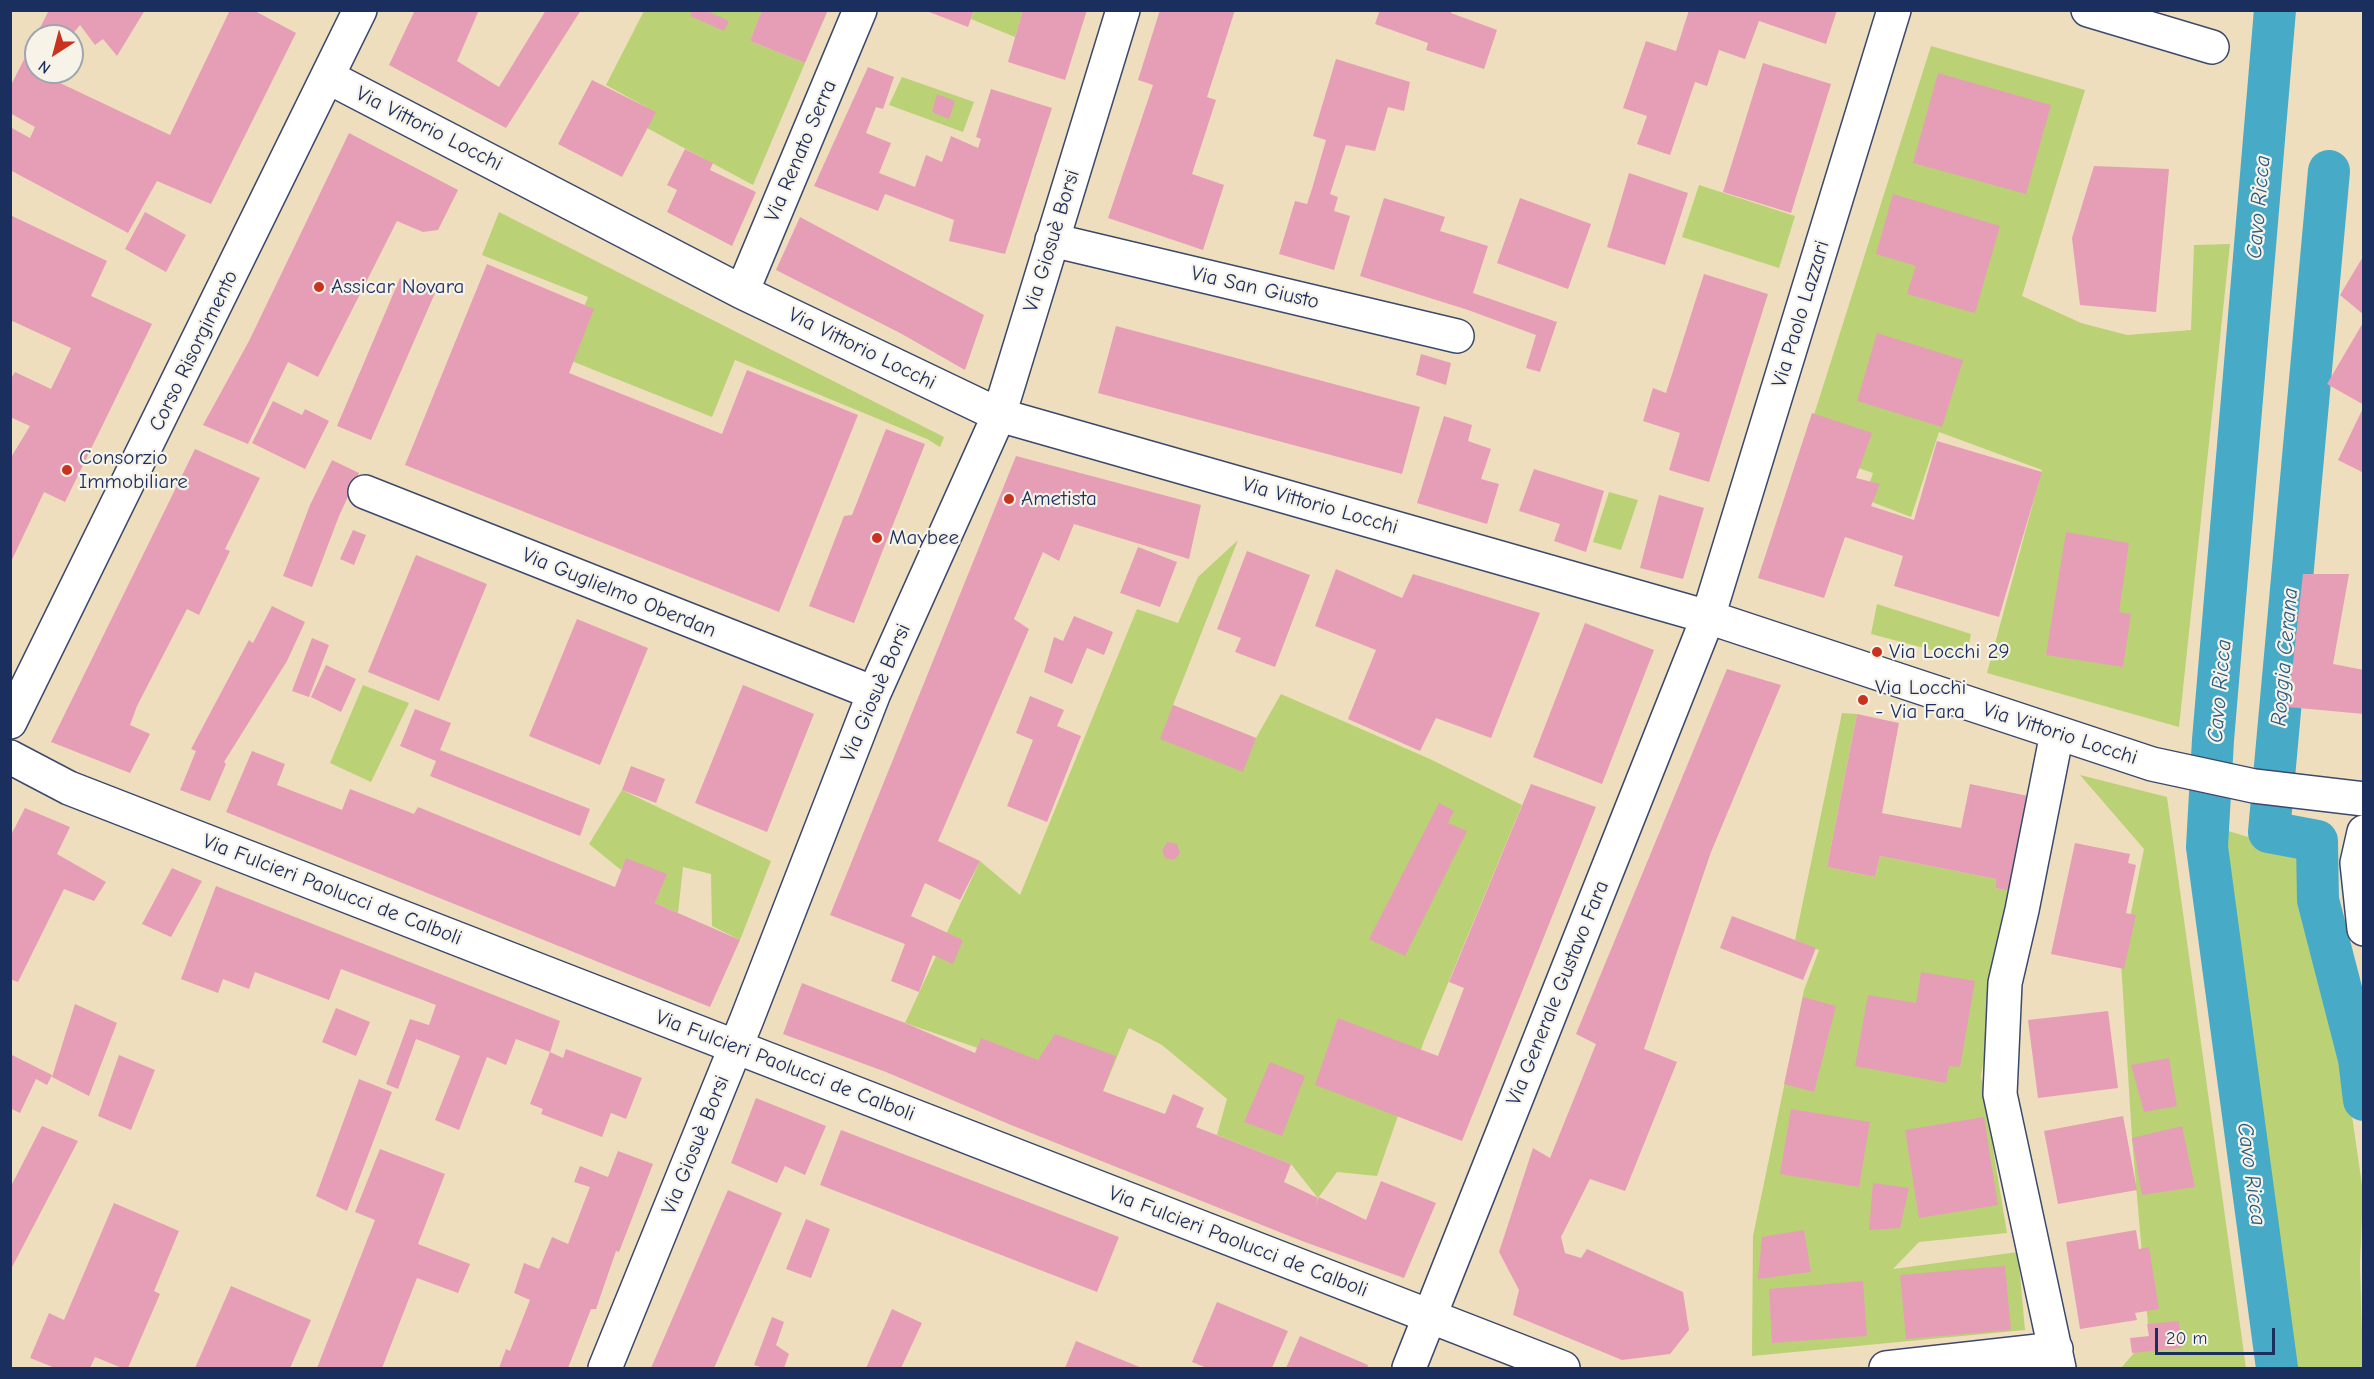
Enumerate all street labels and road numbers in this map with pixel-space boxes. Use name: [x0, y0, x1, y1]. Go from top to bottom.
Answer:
street label: Via Renato Serra: [760, 76, 842, 226]
street label: Via Vittorio Locchi: [351, 81, 507, 177]
street label: Via Giosuè Borsi: [1018, 167, 1086, 315]
street label: Via Paolo Lazzari: [1767, 238, 1835, 390]
street label: Via San Giusto: [1188, 261, 1322, 315]
street label: Corso Risorgimento: [144, 266, 244, 436]
street label: Via Vittorio Locchi: [784, 302, 940, 396]
street label: Via Vittorio Locchi: [1239, 472, 1401, 540]
street label: Via Guglielmo Oberdan: [518, 542, 720, 644]
street label: Via Giosuè Borsi: [836, 620, 916, 766]
street label: Via Vittorio Locchi: [1979, 697, 2141, 771]
street label: Via Fulcieri Paolucci de Calboli: [199, 829, 465, 951]
street label: Via Generale Gustavo Fara: [1501, 877, 1615, 1109]
street label: Via Fulcieri Paolucci de Calboli: [652, 1005, 918, 1127]
street label: Via Giosuè Borsi: [657, 1072, 735, 1218]
street label: Via Fulcieri Paolucci de Calboli: [1105, 1181, 1371, 1303]

